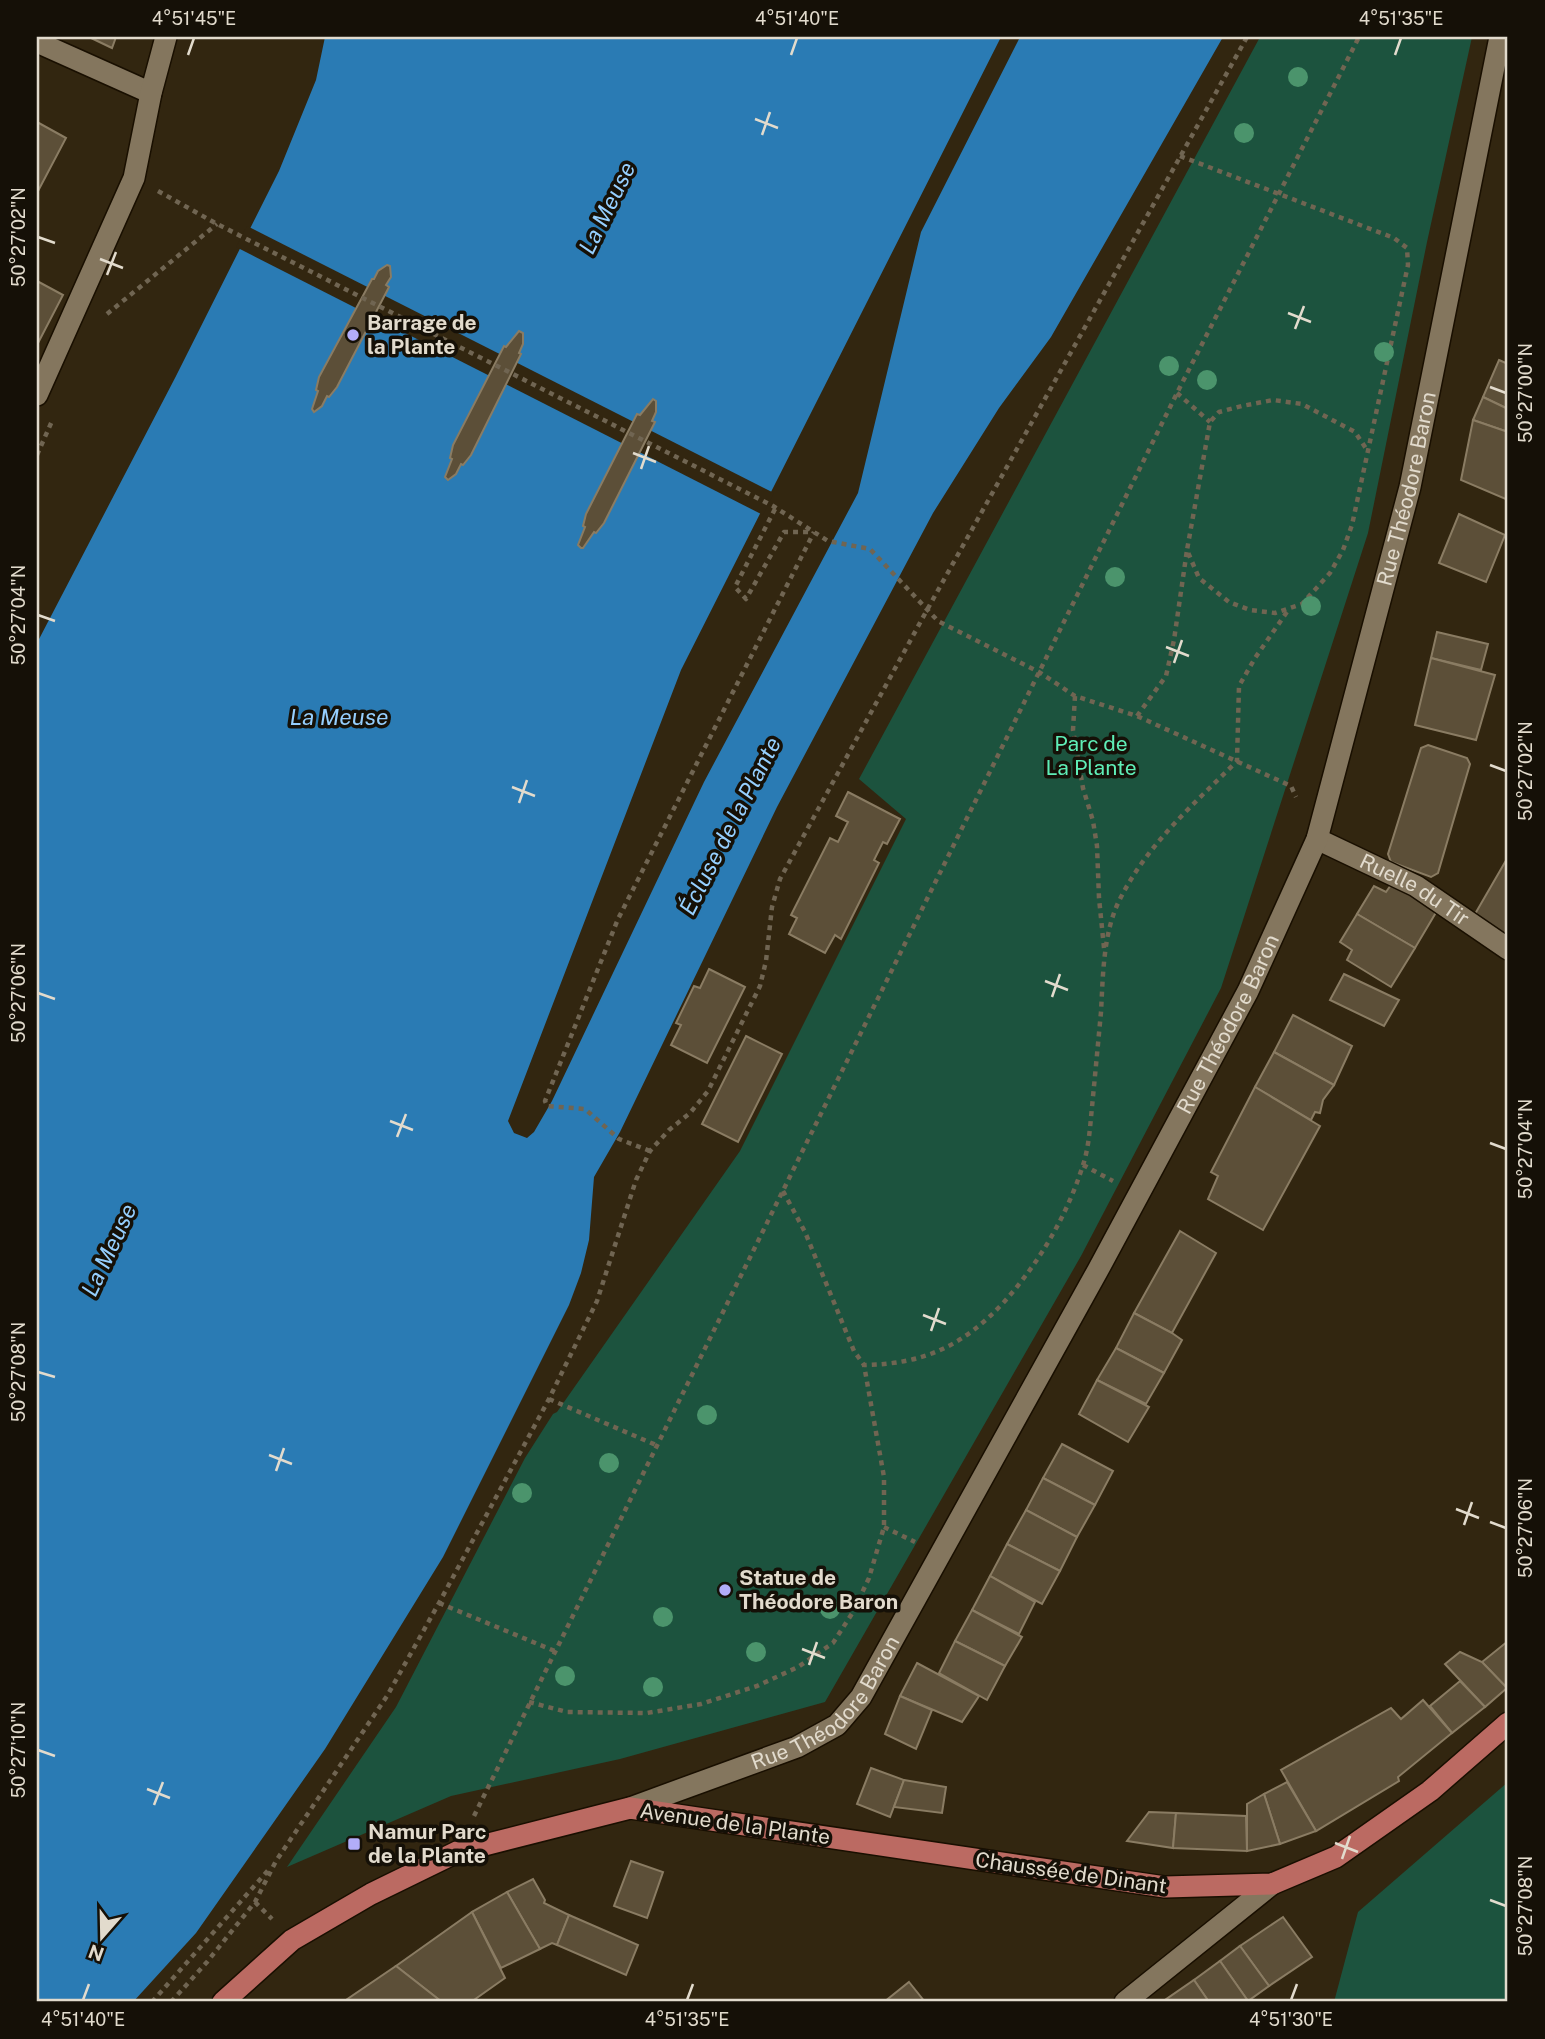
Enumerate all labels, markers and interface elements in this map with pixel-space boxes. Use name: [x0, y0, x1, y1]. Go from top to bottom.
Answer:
text: 4°51'45"E: [152, 8, 236, 29]
text: 4°51'40"E: [755, 8, 839, 29]
text: 4°51'35"E: [1359, 8, 1443, 29]
water label: La Meuse: [573, 157, 640, 258]
text: 50°27'02"N: [8, 187, 29, 287]
place label: Barrage de la Plante: [367, 310, 477, 359]
marker: Barrage de la Plante: [345, 327, 361, 343]
text: 50°27'00"N: [1515, 343, 1536, 443]
street label: Rue Théodore Baron: [1371, 389, 1441, 588]
text: 50°27'04"N: [8, 565, 29, 665]
water label: La Meuse: [290, 703, 388, 730]
text: 50°27'02"N: [1515, 721, 1536, 821]
park label: Parc de La Plante: [1045, 731, 1137, 780]
water label: Écluse de la Plante: [673, 732, 786, 919]
street label: Ruelle du Tir: [1356, 848, 1474, 931]
street label: Rue Théodore Baron: [1171, 930, 1284, 1118]
text: 50°27'06"N: [8, 943, 29, 1043]
text: 50°27'04"N: [1515, 1099, 1536, 1199]
water label: La Meuse: [75, 1199, 142, 1300]
text: 50°27'08"N: [8, 1322, 29, 1422]
text: 50°27'06"N: [1515, 1478, 1536, 1578]
place label: Statue de Théodore Baron: [739, 1565, 898, 1614]
marker: Statue de Théodore Baron: [717, 1582, 733, 1598]
street label: Rue Théodore Baron: [747, 1631, 904, 1775]
text: 50°27'10"N: [8, 1702, 29, 1798]
street label: Avenue de la Plante: [638, 1798, 832, 1849]
place label: Namur Parc de la Plante: [368, 1819, 486, 1868]
marker: Namur Parc de la Plante: [346, 1836, 362, 1852]
street label: Chaussée de Dinant: [974, 1847, 1168, 1898]
text: 50°27'08"N: [1515, 1856, 1536, 1956]
north arrow: [66, 1902, 136, 1972]
text: N: [85, 1940, 107, 1966]
text: 4°51'40"E: [41, 2009, 125, 2030]
text: 4°51'35"E: [645, 2009, 729, 2030]
text: 4°51'30"E: [1249, 2009, 1333, 2030]

